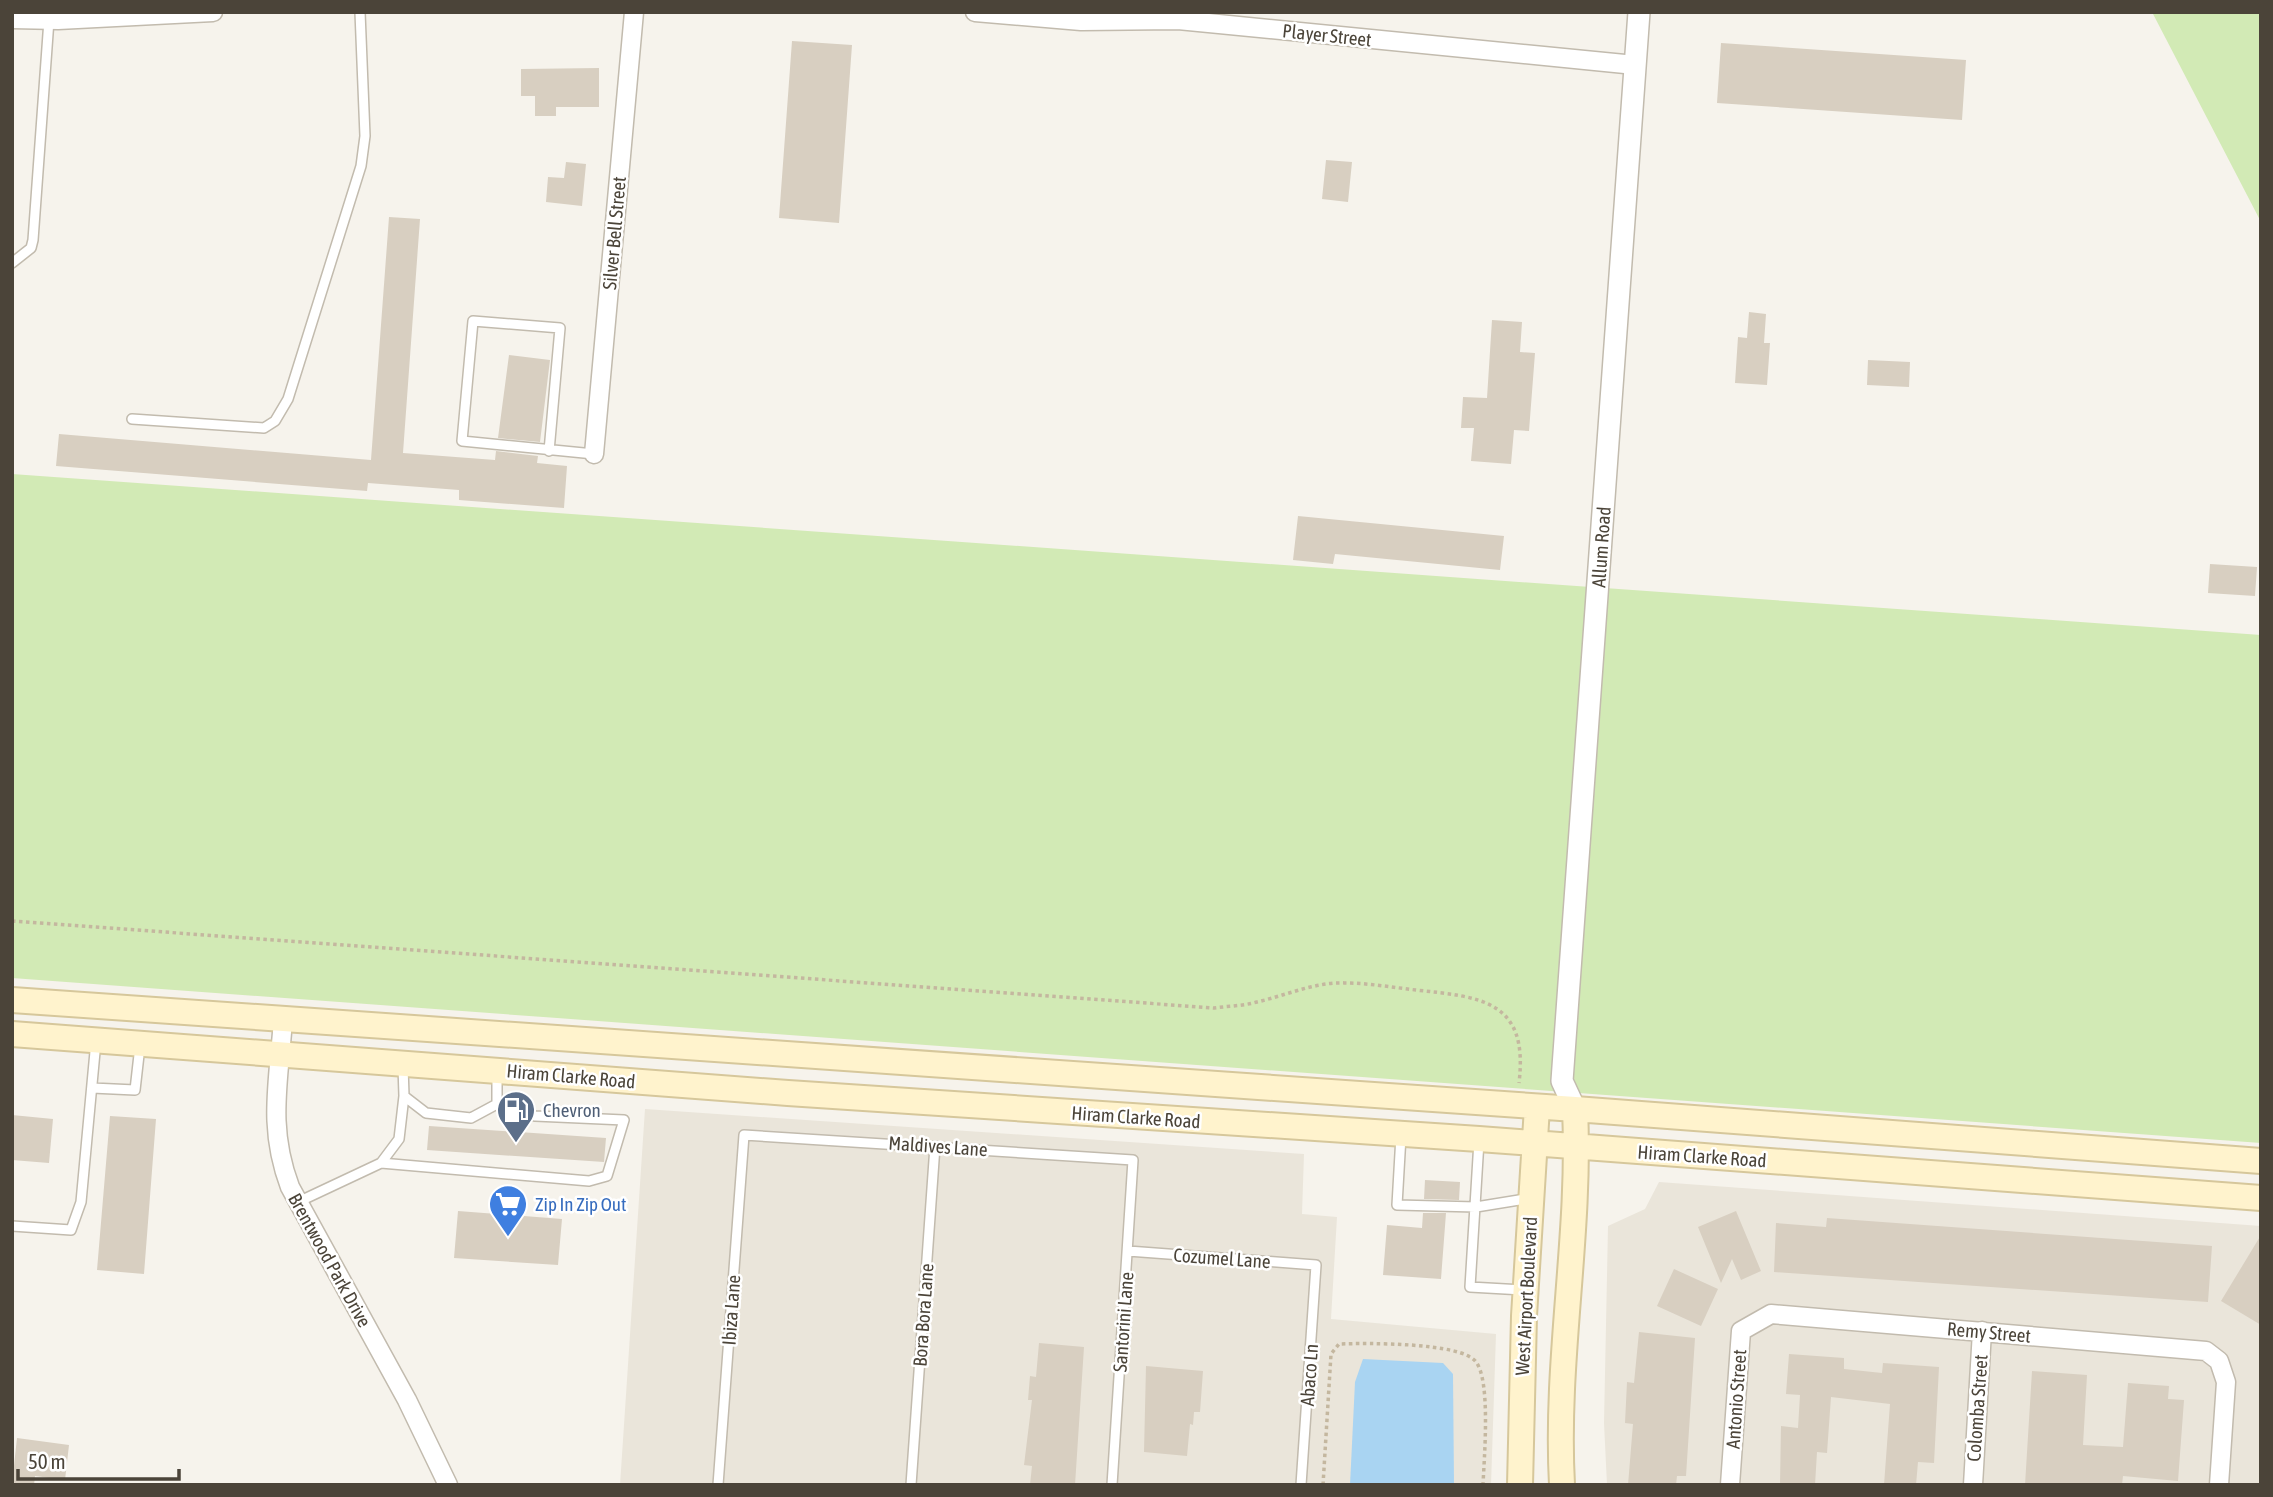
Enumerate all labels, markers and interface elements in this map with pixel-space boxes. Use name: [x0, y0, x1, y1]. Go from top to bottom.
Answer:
street label: Player Street: [1281, 19, 1373, 51]
street label: Silver Bell Street: [598, 175, 630, 291]
street label: Allum Road: [1587, 506, 1615, 588]
street label: Hiram Clarke Road: [506, 1059, 636, 1093]
fuel station icon: Chevron: [495, 1089, 537, 1144]
place label: Chevron: [543, 1099, 601, 1121]
street label: Hiram Clarke Road: [1071, 1102, 1201, 1132]
street label: Maldives Lane: [888, 1132, 988, 1160]
street label: Hiram Clarke Road: [1637, 1141, 1767, 1171]
supermarket icon: Zip In Zip Out: [487, 1183, 529, 1238]
street label: Brentwood Park Drive: [284, 1189, 376, 1331]
place label: Zip In Zip Out: [535, 1193, 626, 1215]
street label: West Airport Boulevard: [1511, 1216, 1541, 1376]
street label: Cozumel Lane: [1173, 1244, 1271, 1272]
street label: Bora Bora Lane: [908, 1263, 938, 1367]
street label: Santorini Lane: [1109, 1271, 1137, 1373]
street label: Ibiza Lane: [718, 1274, 744, 1346]
street label: Remy Street: [1946, 1317, 2032, 1347]
street label: Abaco Ln: [1296, 1343, 1322, 1407]
street label: Antonio Street: [1722, 1349, 1750, 1449]
street label: Colomba Street: [1962, 1354, 1992, 1462]
scale bar: [18, 1438, 178, 1482]
text: 50 m: [28, 1449, 66, 1473]

